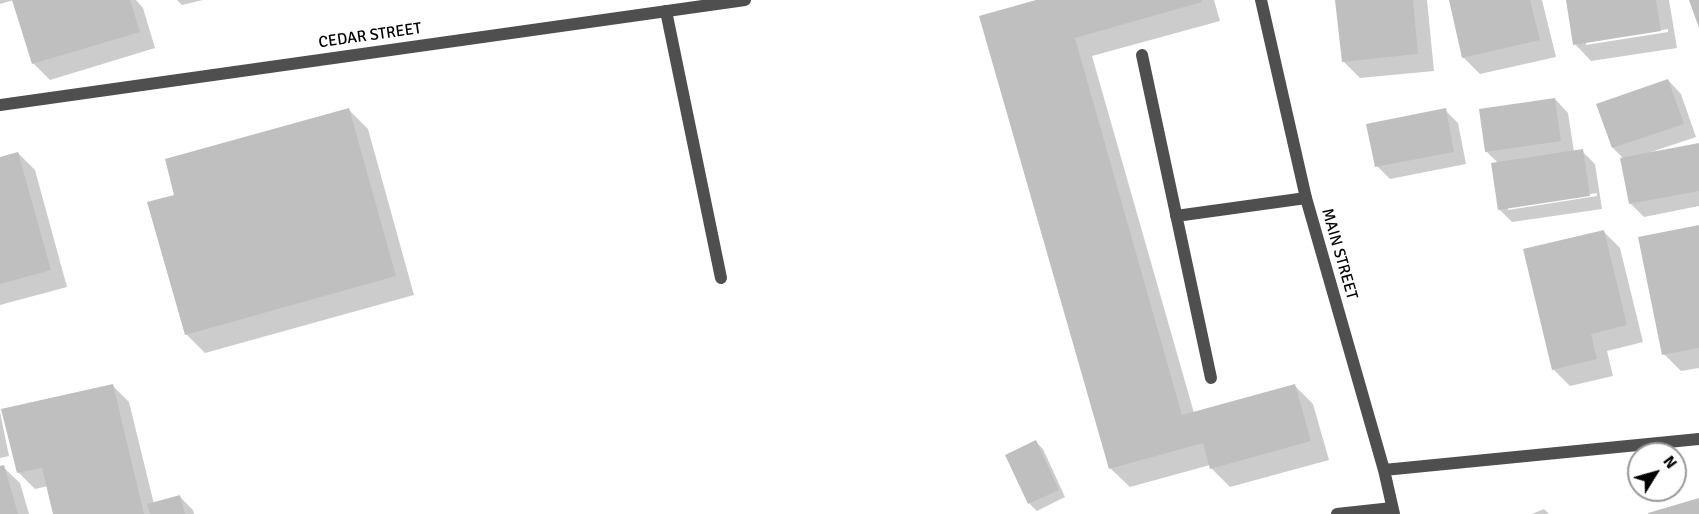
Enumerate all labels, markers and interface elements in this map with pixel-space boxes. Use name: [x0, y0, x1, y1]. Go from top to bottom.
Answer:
street label: CEDAR STREET: [317, 19, 423, 53]
street label: MAIN STREET: [1317, 206, 1361, 302]
north arrow: [1627, 442, 1687, 502]
text: N: [1658, 452, 1681, 473]

